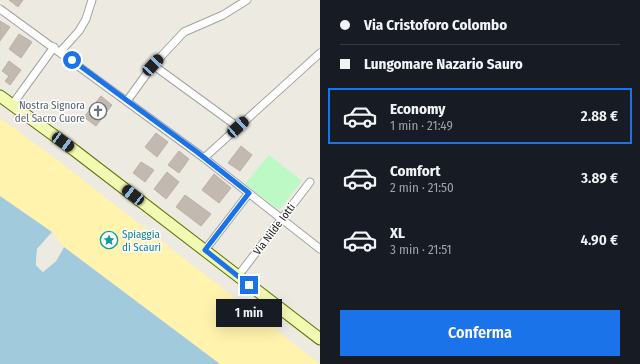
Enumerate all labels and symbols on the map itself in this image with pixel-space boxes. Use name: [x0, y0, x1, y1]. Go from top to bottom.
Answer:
route start: [63, 51, 81, 69]
car: [140, 52, 166, 78]
place label: Nostra Signora del Sacro Cuore: [15, 99, 85, 125]
church icon: Nostra Signora del Sacro Cuore: [88, 101, 108, 121]
car: [225, 115, 251, 139]
car: [50, 130, 76, 154]
car: [120, 183, 146, 207]
street label: Via Nilde Iotti: [251, 201, 298, 258]
place label: Spiaggia di Scauri: [122, 228, 161, 254]
place icon: Spiaggia di Scauri: [99, 230, 119, 250]
route end: [240, 276, 258, 294]
callout: 1 min: [216, 299, 282, 327]

